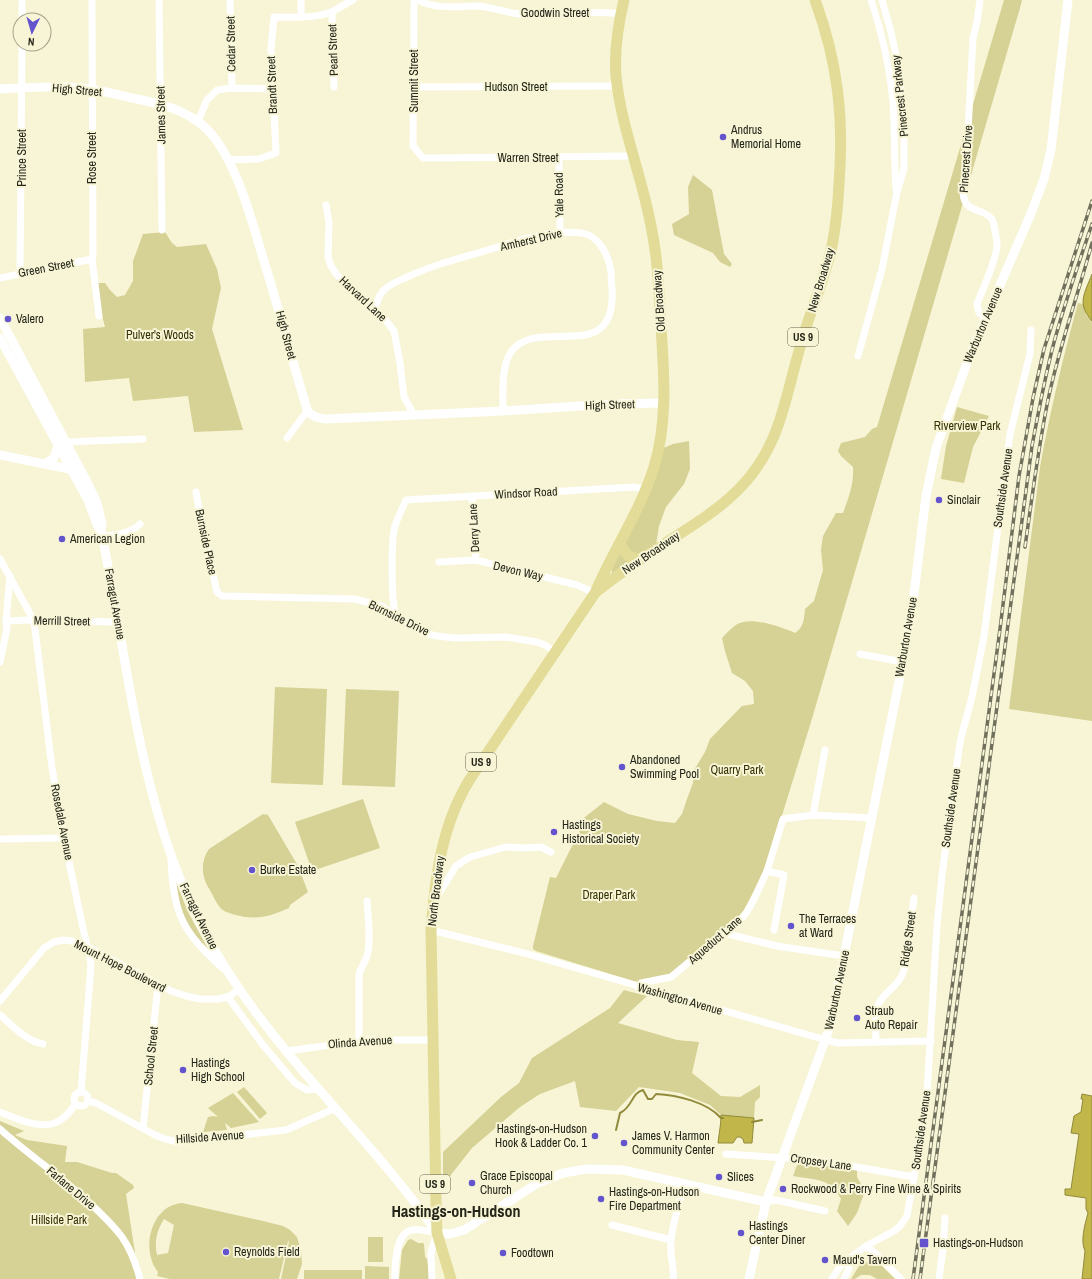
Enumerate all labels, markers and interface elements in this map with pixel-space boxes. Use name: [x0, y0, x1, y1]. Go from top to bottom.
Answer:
street label: Goodwin Street: [521, 5, 589, 21]
north arrow: [12, 12, 52, 52]
street label: Cedar Street: [223, 16, 239, 72]
street label: Pearl Street: [324, 23, 342, 76]
text: N: [27, 35, 35, 49]
street label: Summit Street: [406, 49, 422, 112]
street label: Pinecrest Parkway: [888, 54, 912, 138]
street label: Brandt Street: [263, 55, 281, 114]
street label: Hudson Street: [485, 79, 548, 95]
street label: High Street: [52, 80, 103, 100]
street label: James Street: [152, 86, 170, 144]
place label: Andrus Memorial Home: [730, 122, 801, 152]
street label: Pinecrest Drive: [956, 125, 976, 193]
street label: Prince Street: [14, 129, 30, 187]
street label: Rose Street: [84, 132, 100, 184]
marker: Andrus Memorial Home: [718, 132, 728, 142]
street label: Warren Street: [498, 150, 559, 166]
street label: Yale Road: [551, 172, 567, 218]
street label: Amherst Drive: [498, 225, 563, 255]
street label: New Broadway: [804, 246, 838, 314]
street label: Green Street: [17, 255, 75, 281]
street label: Old Broadway: [649, 270, 669, 332]
street label: Harvard Lane: [336, 273, 390, 325]
street label: Warburton Avenue: [960, 285, 1006, 365]
street label: High Street: [272, 309, 300, 361]
place label: Valero: [16, 311, 44, 327]
marker: Valero: [3, 314, 13, 324]
park label: Pulver's Woods: [126, 327, 194, 343]
road number: US 9: [788, 328, 818, 346]
street label: High Street: [585, 396, 635, 414]
park label: Riverview Park: [934, 418, 1000, 434]
street label: Southside Avenue: [990, 447, 1016, 529]
street label: Windsor Road: [494, 483, 558, 503]
place label: Sinclair: [947, 492, 981, 508]
marker: Sinclair: [934, 495, 944, 505]
street label: Derry Lane: [465, 503, 483, 553]
street label: Burnside Place: [191, 508, 221, 576]
street label: New Broadway: [619, 528, 683, 578]
place label: American Legion: [69, 531, 145, 547]
marker: American Legion: [57, 534, 67, 544]
street label: Devon Way: [492, 558, 544, 584]
street label: Farragut Avenue: [101, 567, 129, 641]
street label: Burnside Drive: [366, 596, 432, 640]
street label: Warburton Avenue: [891, 596, 921, 678]
street label: Merrill Street: [34, 613, 91, 629]
place label: Abandoned Swimming Pool: [629, 752, 699, 782]
road number: US 9: [466, 753, 496, 771]
marker: Abandoned Swimming Pool: [617, 762, 627, 772]
park label: Quarry Park: [710, 762, 764, 778]
street label: Southside Avenue: [938, 767, 964, 849]
street label: Rosedale Avenue: [47, 783, 77, 861]
place label: Hastings Historical Society: [562, 817, 639, 847]
marker: Hastings Historical Society: [549, 827, 559, 837]
street label: North Broadway: [424, 855, 448, 927]
place label: Burke Estate: [260, 862, 316, 878]
marker: Burke Estate: [247, 865, 257, 875]
street label: Farragut Avenue: [176, 880, 222, 952]
park label: Draper Park: [582, 887, 636, 903]
street label: Ridge Street: [896, 910, 920, 967]
place label: The Terraces at Ward: [799, 911, 856, 941]
street label: Aqueduct Lane: [684, 912, 745, 968]
marker: The Terraces at Ward: [786, 921, 796, 931]
street label: Mount Hope Boulevard: [72, 936, 168, 996]
street label: Warburton Avenue: [821, 949, 853, 1031]
street label: Washington Avenue: [636, 979, 724, 1019]
place label: Straub Auto Repair: [864, 1003, 918, 1033]
marker: Straub Auto Repair: [852, 1013, 862, 1023]
street label: School Street: [140, 1026, 162, 1086]
street label: Olinda Avenue: [327, 1032, 393, 1052]
place label: Hastings High School: [191, 1055, 245, 1085]
marker: Hastings High School: [178, 1065, 188, 1075]
street label: Southside Avenue: [908, 1089, 934, 1171]
place label: Hastings-on-Hudson Hook & Ladder Co. 1: [495, 1121, 588, 1151]
street label: Hillside Avenue: [175, 1127, 245, 1147]
place label: James V. Harmon Community Center: [632, 1128, 715, 1158]
marker: Hastings-on-Hudson Hook & Ladder Co. 1: [590, 1131, 600, 1141]
marker: James V. Harmon Community Center: [619, 1138, 629, 1148]
street label: Cropsey Lane: [790, 1150, 852, 1174]
street label: Farlane Drive: [43, 1163, 99, 1213]
place label: Grace Episcopal Church: [480, 1168, 553, 1198]
place label: Slices: [727, 1169, 754, 1185]
marker: Slices: [714, 1172, 724, 1182]
road number: US 9: [420, 1175, 450, 1193]
marker: Grace Episcopal Church: [467, 1178, 477, 1188]
place label: Rockwood & Perry Fine Wine & Spirits: [791, 1181, 961, 1197]
place label: Hastings-on-Hudson Fire Department: [609, 1184, 699, 1214]
marker: Rockwood & Perry Fine Wine & Spirits: [778, 1184, 788, 1194]
marker: Hastings-on-Hudson Fire Department: [596, 1194, 606, 1204]
district label: Hastings-on-Hudson: [391, 1200, 521, 1222]
park label: Hillside Park: [31, 1212, 87, 1228]
place label: Hastings Center Diner: [749, 1218, 806, 1248]
marker: Hastings Center Diner: [736, 1228, 746, 1238]
place label: Hastings-on-Hudson: [933, 1235, 1023, 1251]
marker: Hastings-on-Hudson: [918, 1237, 930, 1249]
place label: Reynolds Field: [234, 1244, 300, 1260]
place label: Foodtown: [511, 1245, 554, 1261]
marker: Reynolds Field: [221, 1247, 231, 1257]
marker: Foodtown: [498, 1248, 508, 1258]
place label: Maud's Tavern: [833, 1252, 897, 1268]
marker: Maud's Tavern: [820, 1255, 830, 1265]

